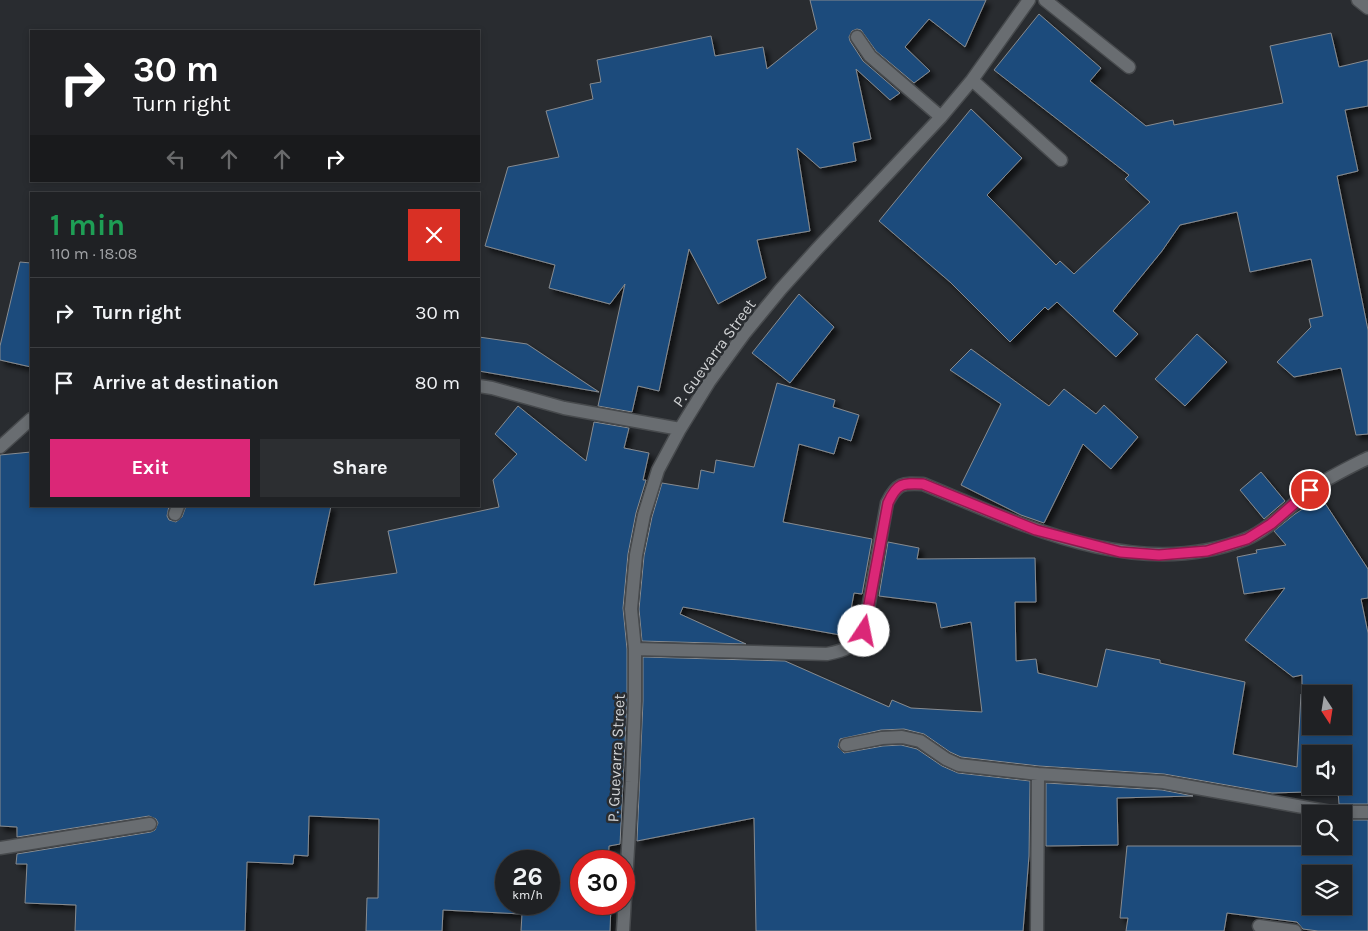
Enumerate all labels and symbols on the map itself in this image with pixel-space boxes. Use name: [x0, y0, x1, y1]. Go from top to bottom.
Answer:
street label: P. Guevarra Street: [668, 295, 760, 411]
pin: [1289, 469, 1331, 511]
position arrow: [837, 604, 889, 656]
north arrow: [1302, 685, 1352, 735]
street label: P. Guevarra Street: [603, 693, 629, 823]
speed limit sign: 30: [570, 850, 635, 915]

